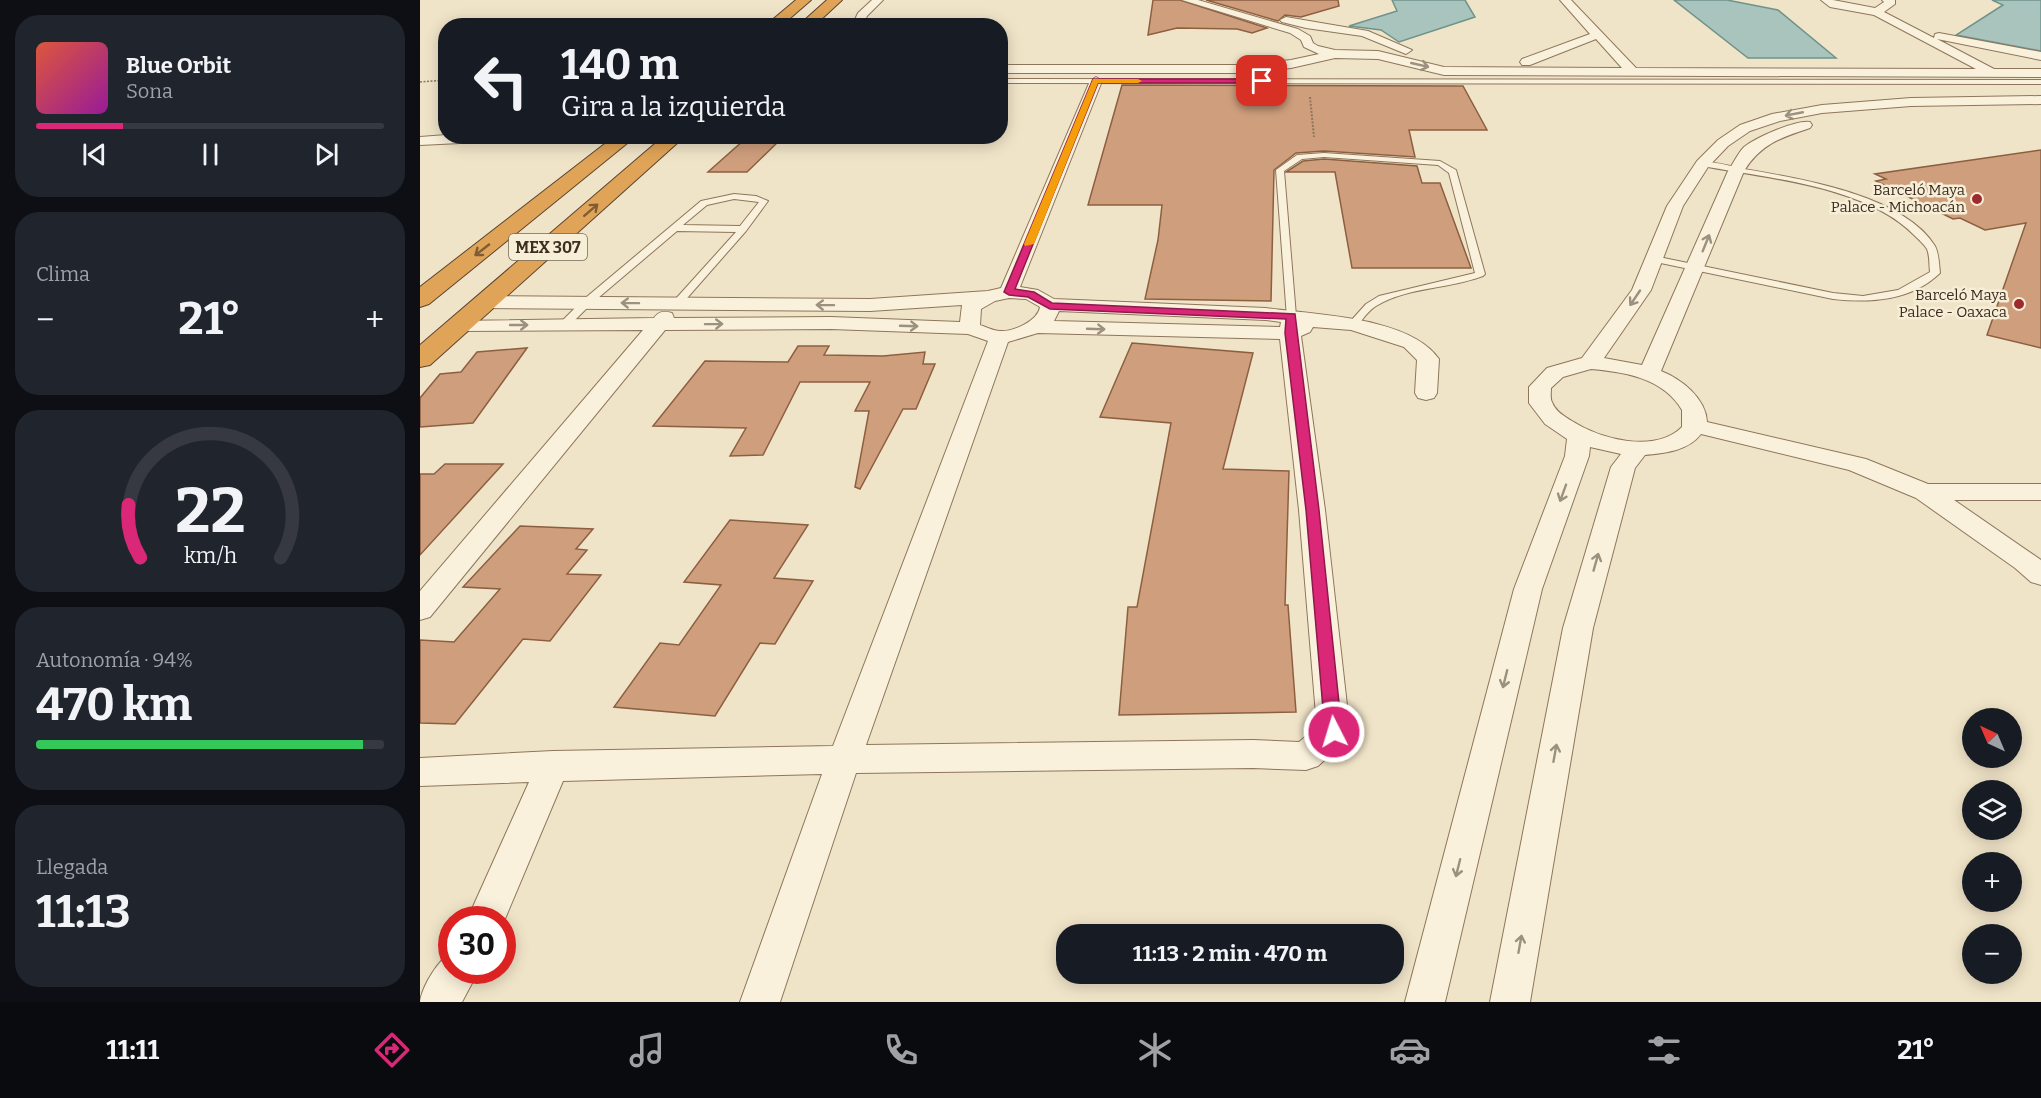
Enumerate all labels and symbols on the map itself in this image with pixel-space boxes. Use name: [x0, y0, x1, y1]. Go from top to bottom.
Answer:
pin: [1236, 55, 1287, 106]
one-way arrow: [1410, 59, 1429, 71]
one-way arrow: [1785, 109, 1805, 120]
place label: Barceló Maya Palace - Michoacán: [1831, 181, 1965, 216]
marker: Barceló Maya Palace - Michoacán: [1970, 192, 1984, 206]
one-way arrow: [583, 203, 598, 217]
road number: MEX 307: [509, 234, 587, 260]
one-way arrow: [1701, 234, 1712, 253]
one-way arrow: [474, 244, 490, 257]
place label: Barceló Maya Palace - Oaxaca: [1899, 286, 2007, 321]
one-way arrow: [1629, 289, 1641, 305]
one-way arrow: [621, 297, 641, 308]
marker: Barceló Maya Palace - Oaxaca: [2012, 297, 2026, 311]
one-way arrow: [816, 299, 836, 311]
one-way arrow: [508, 319, 528, 331]
one-way arrow: [703, 319, 723, 330]
one-way arrow: [898, 320, 918, 331]
one-way arrow: [1085, 323, 1105, 335]
one-way arrow: [1557, 483, 1568, 502]
one-way arrow: [1591, 553, 1602, 572]
one-way arrow: [1499, 669, 1511, 688]
position arrow: [1302, 700, 1366, 764]
north arrow: [1962, 708, 2022, 768]
one-way arrow: [1550, 743, 1561, 763]
one-way arrow: [1452, 858, 1464, 877]
speed limit sign: 30: [438, 906, 516, 984]
one-way arrow: [1515, 935, 1526, 955]

